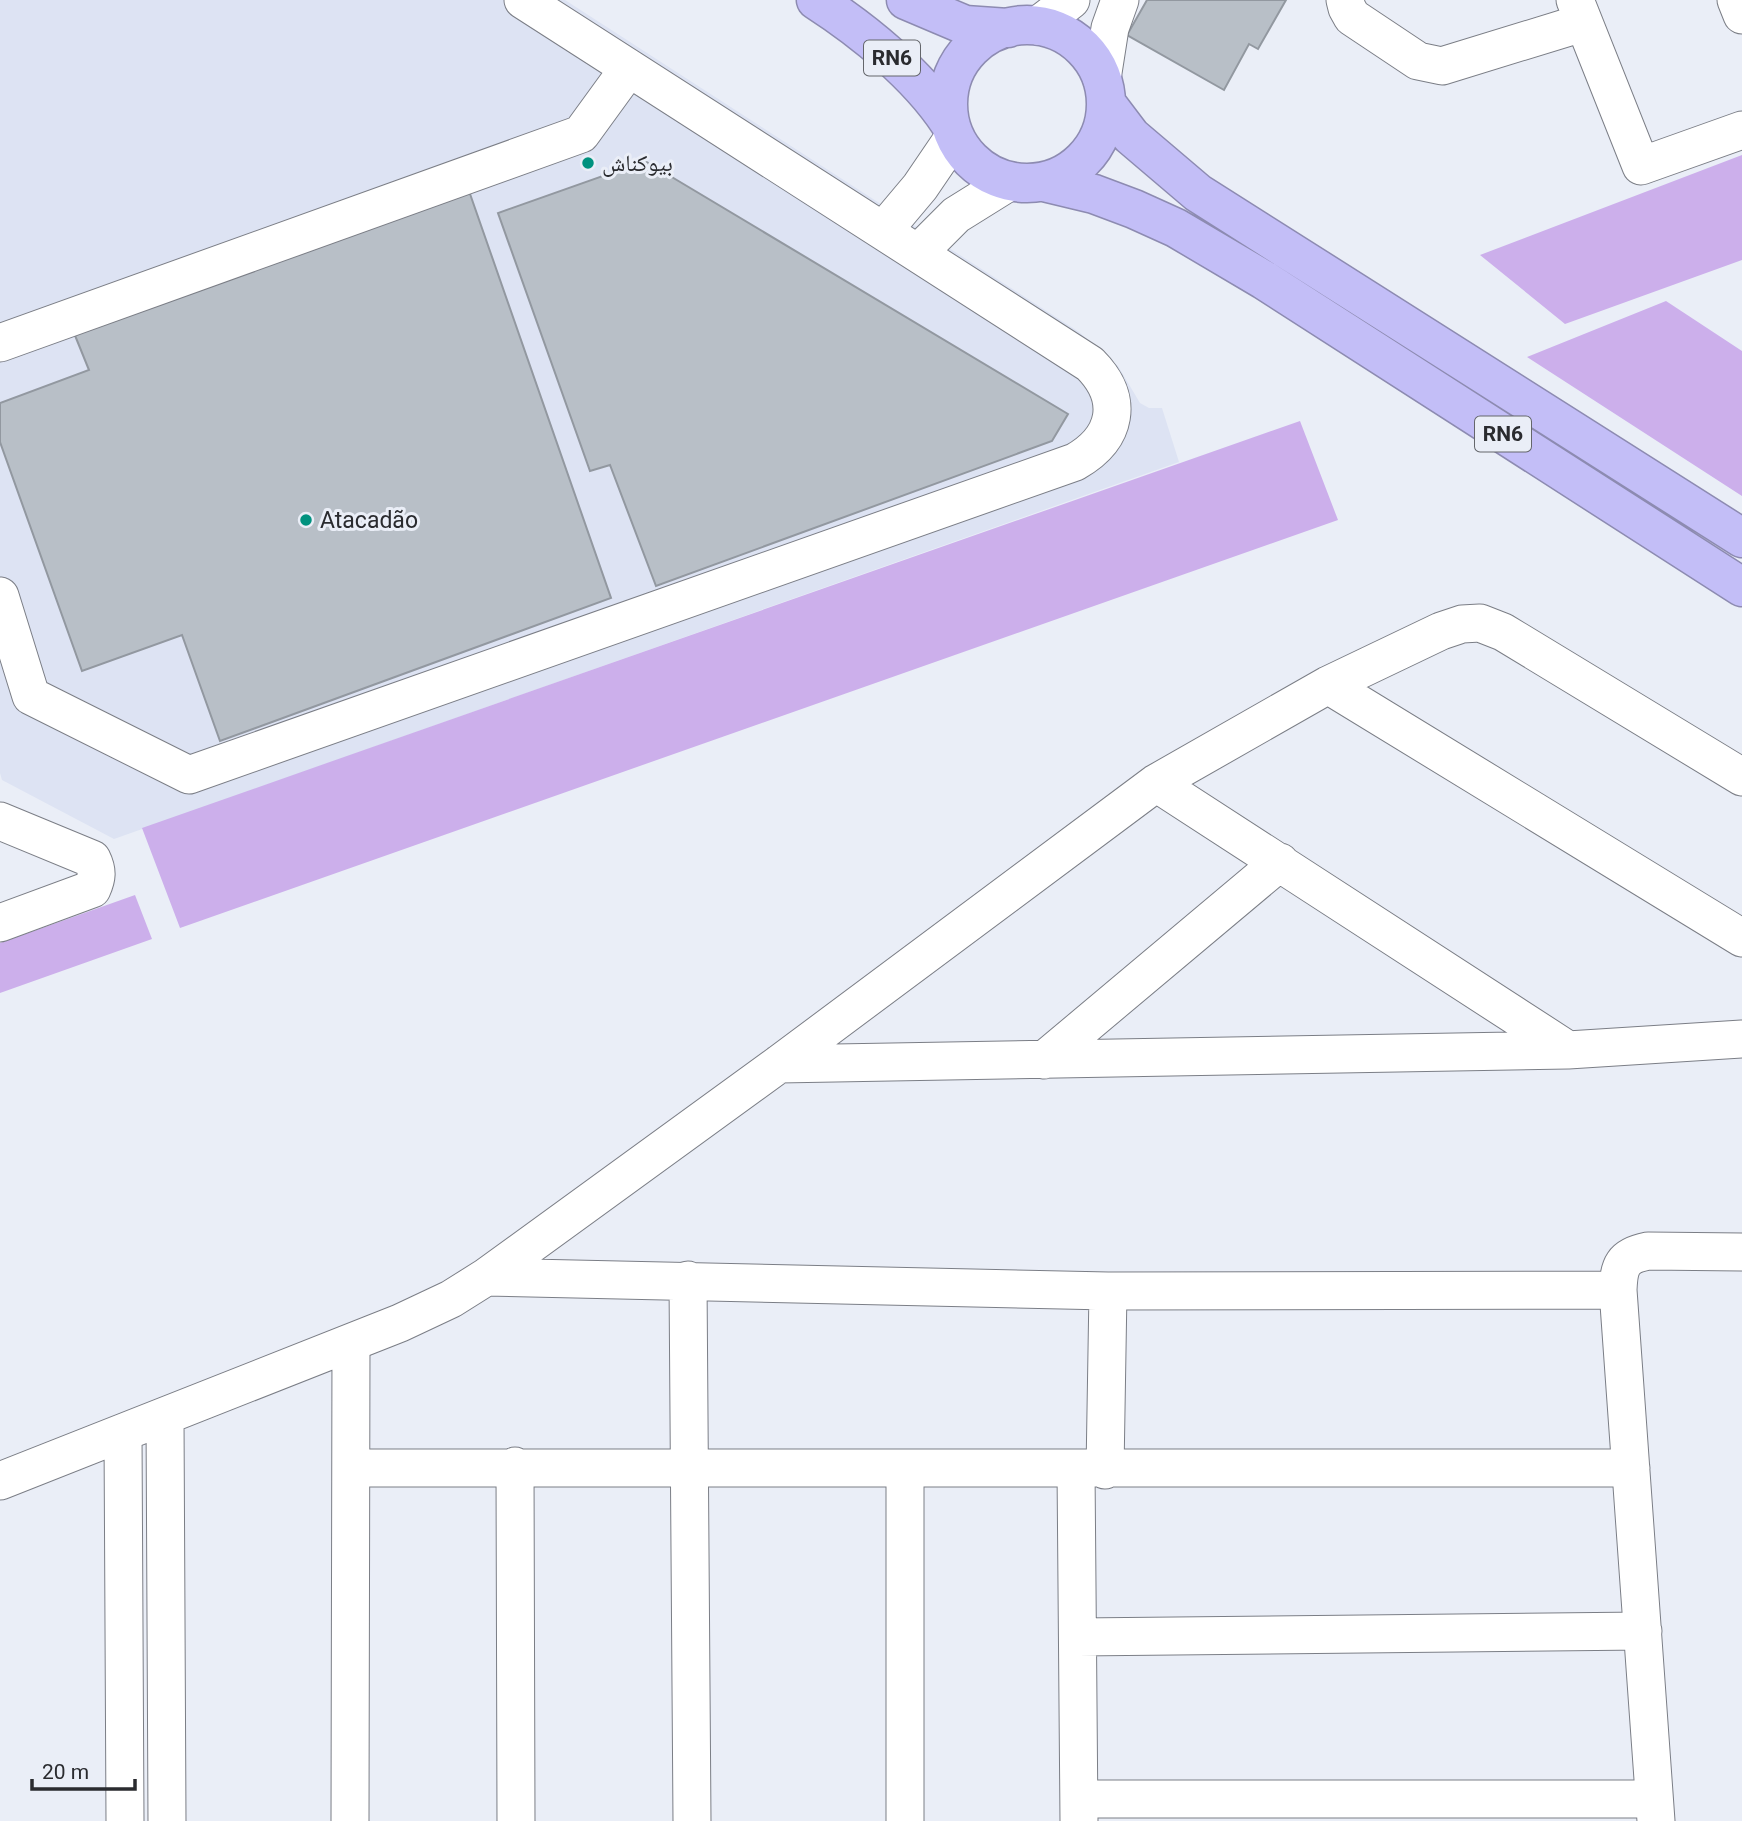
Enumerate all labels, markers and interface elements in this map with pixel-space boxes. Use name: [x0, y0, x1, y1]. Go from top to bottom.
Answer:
road number: RN6: [864, 41, 920, 76]
place label: بيوكناش: [602, 150, 673, 177]
marker: بيوكناش: [580, 155, 596, 171]
road number: RN6: [1475, 416, 1531, 452]
place label: Atacadão: [320, 507, 418, 534]
marker: Atacadão: [298, 512, 314, 528]
scale bar: [32, 1748, 135, 1792]
text: 20 m: [42, 1760, 89, 1784]

